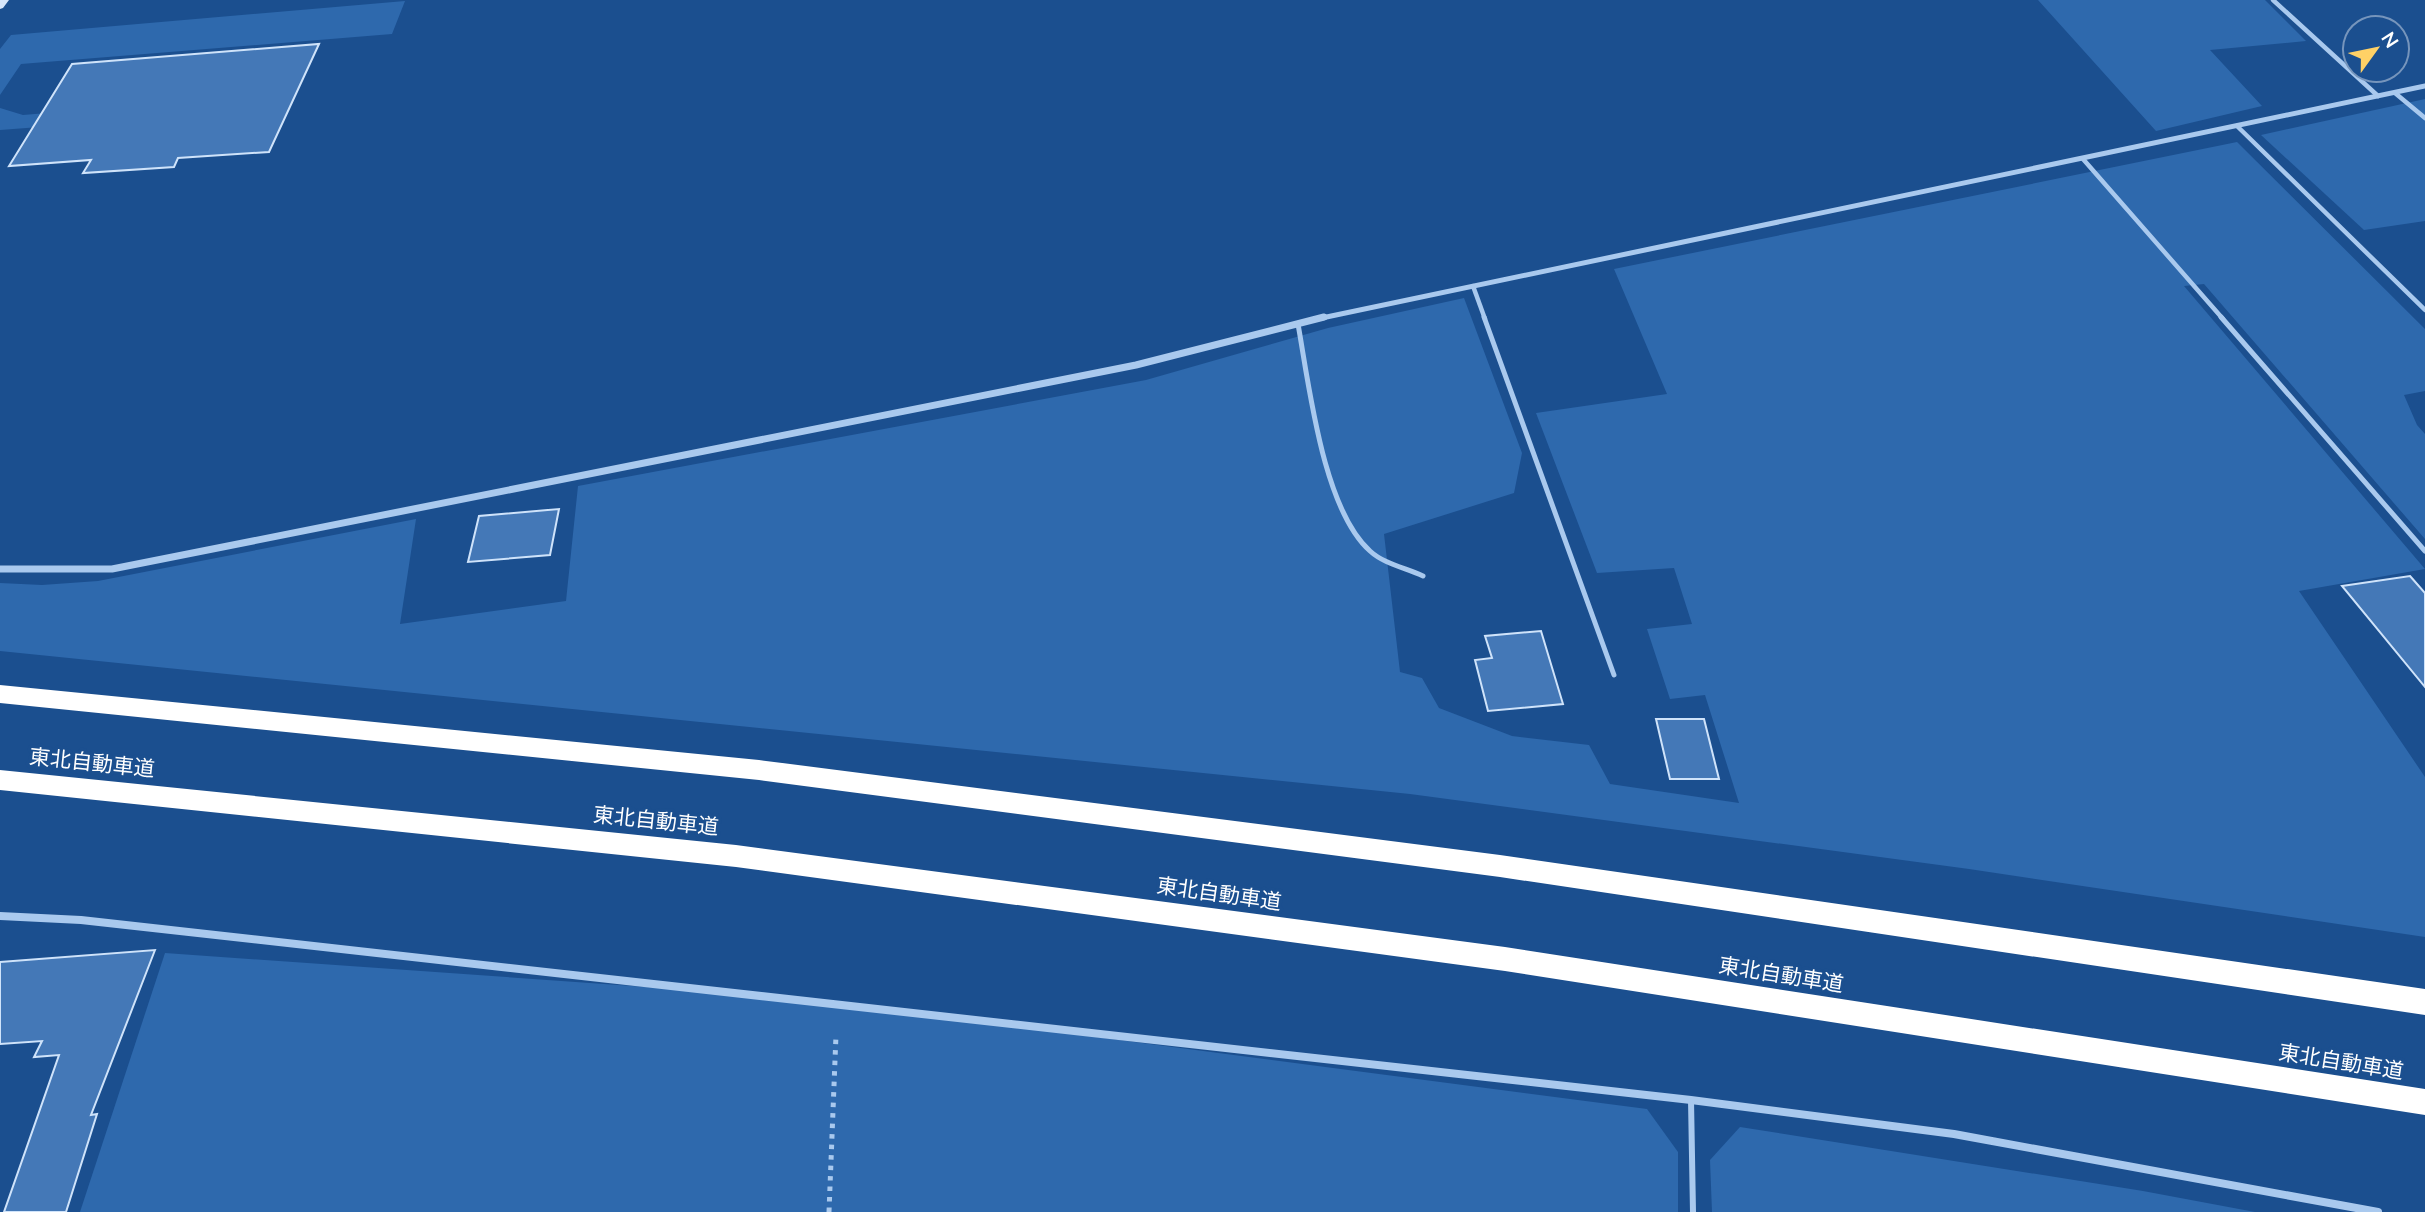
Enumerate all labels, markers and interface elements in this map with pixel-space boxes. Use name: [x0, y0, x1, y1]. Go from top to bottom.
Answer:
north arrow: [2341, 14, 2411, 84]
text: N: [2375, 27, 2404, 53]
street label: 東北自動車道: [28, 742, 156, 784]
street label: 東北自動車道: [592, 800, 720, 842]
street label: 東北自動車道: [1155, 871, 1283, 917]
street label: 東北自動車道: [1717, 951, 1845, 999]
street label: 東北自動車道: [2277, 1038, 2405, 1086]

